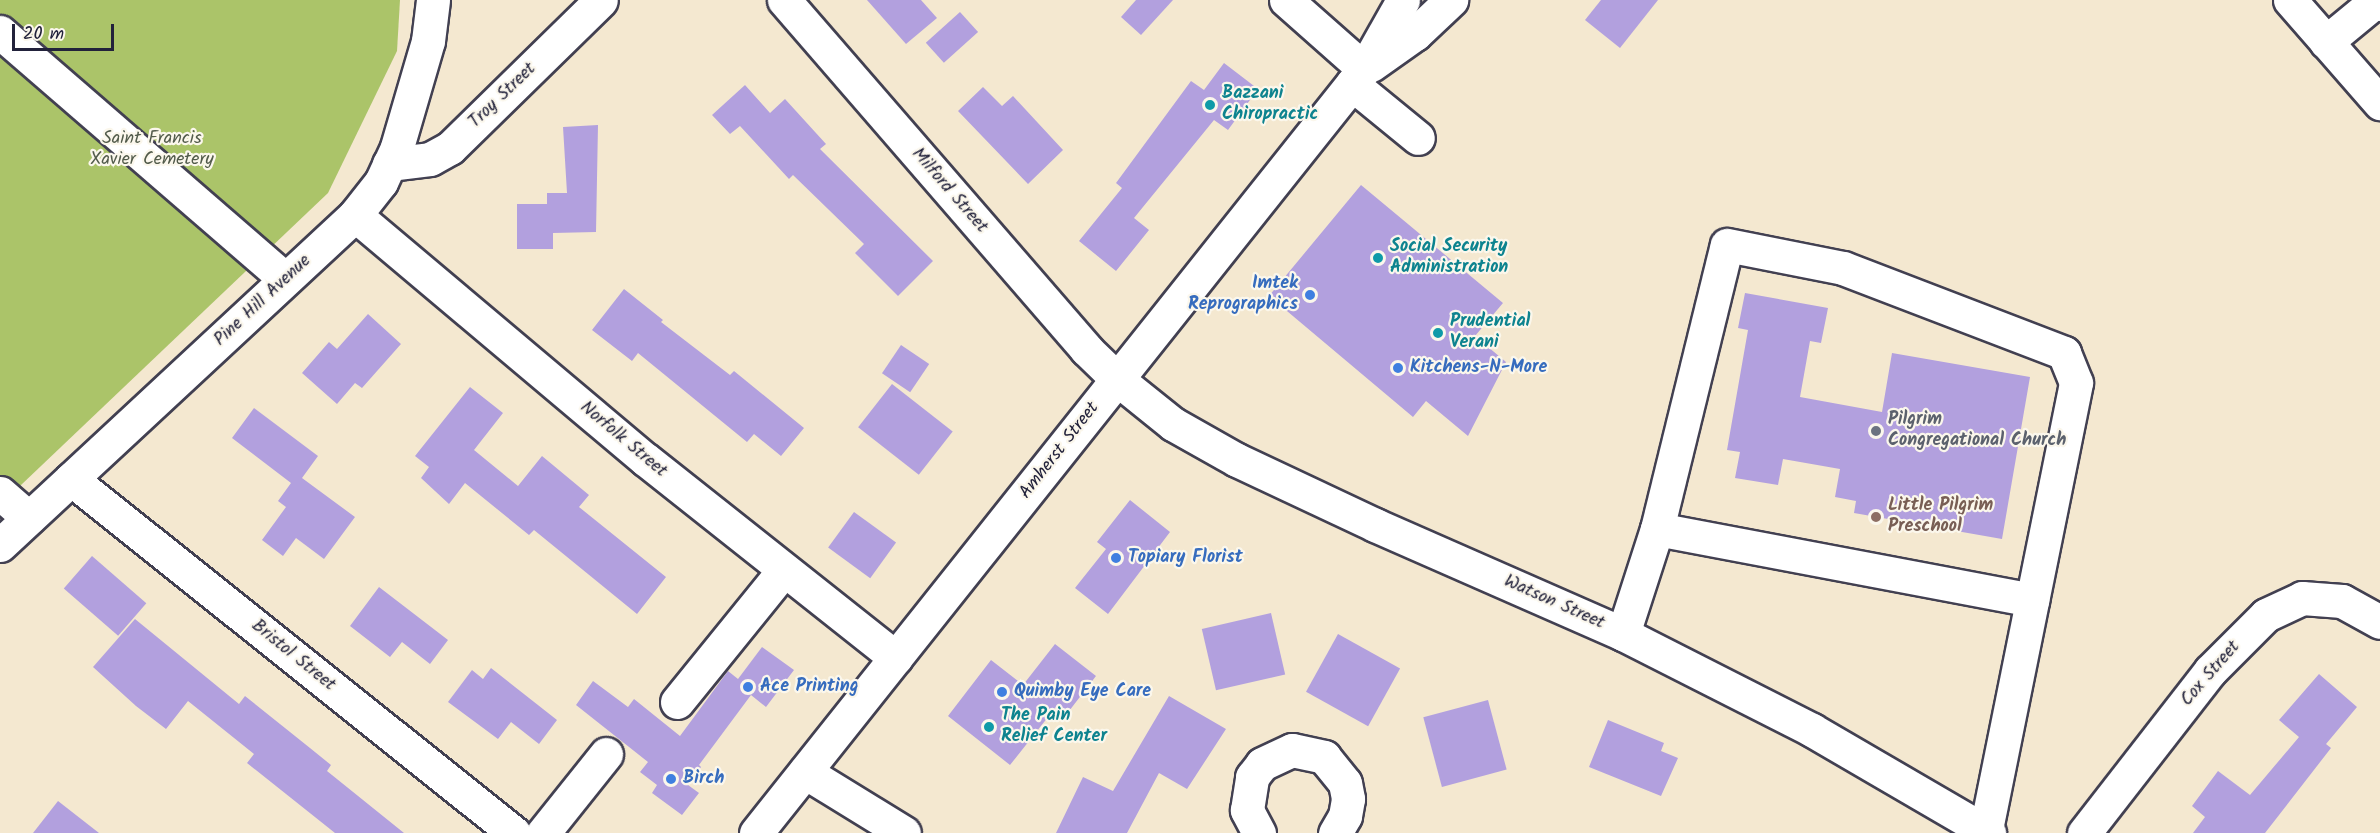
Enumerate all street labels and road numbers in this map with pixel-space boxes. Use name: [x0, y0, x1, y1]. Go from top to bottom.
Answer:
street label: Troy Street: [465, 59, 541, 133]
street label: Milford Street: [906, 144, 992, 238]
street label: Pine Hill Avenue: [210, 251, 316, 351]
street label: Norfolk Street: [575, 397, 671, 483]
street label: Amherst Street: [1016, 398, 1104, 504]
street label: Watson Street: [1500, 571, 1608, 635]
street label: Bristol Street: [247, 616, 339, 696]
street label: Cox Street: [2177, 637, 2245, 711]

